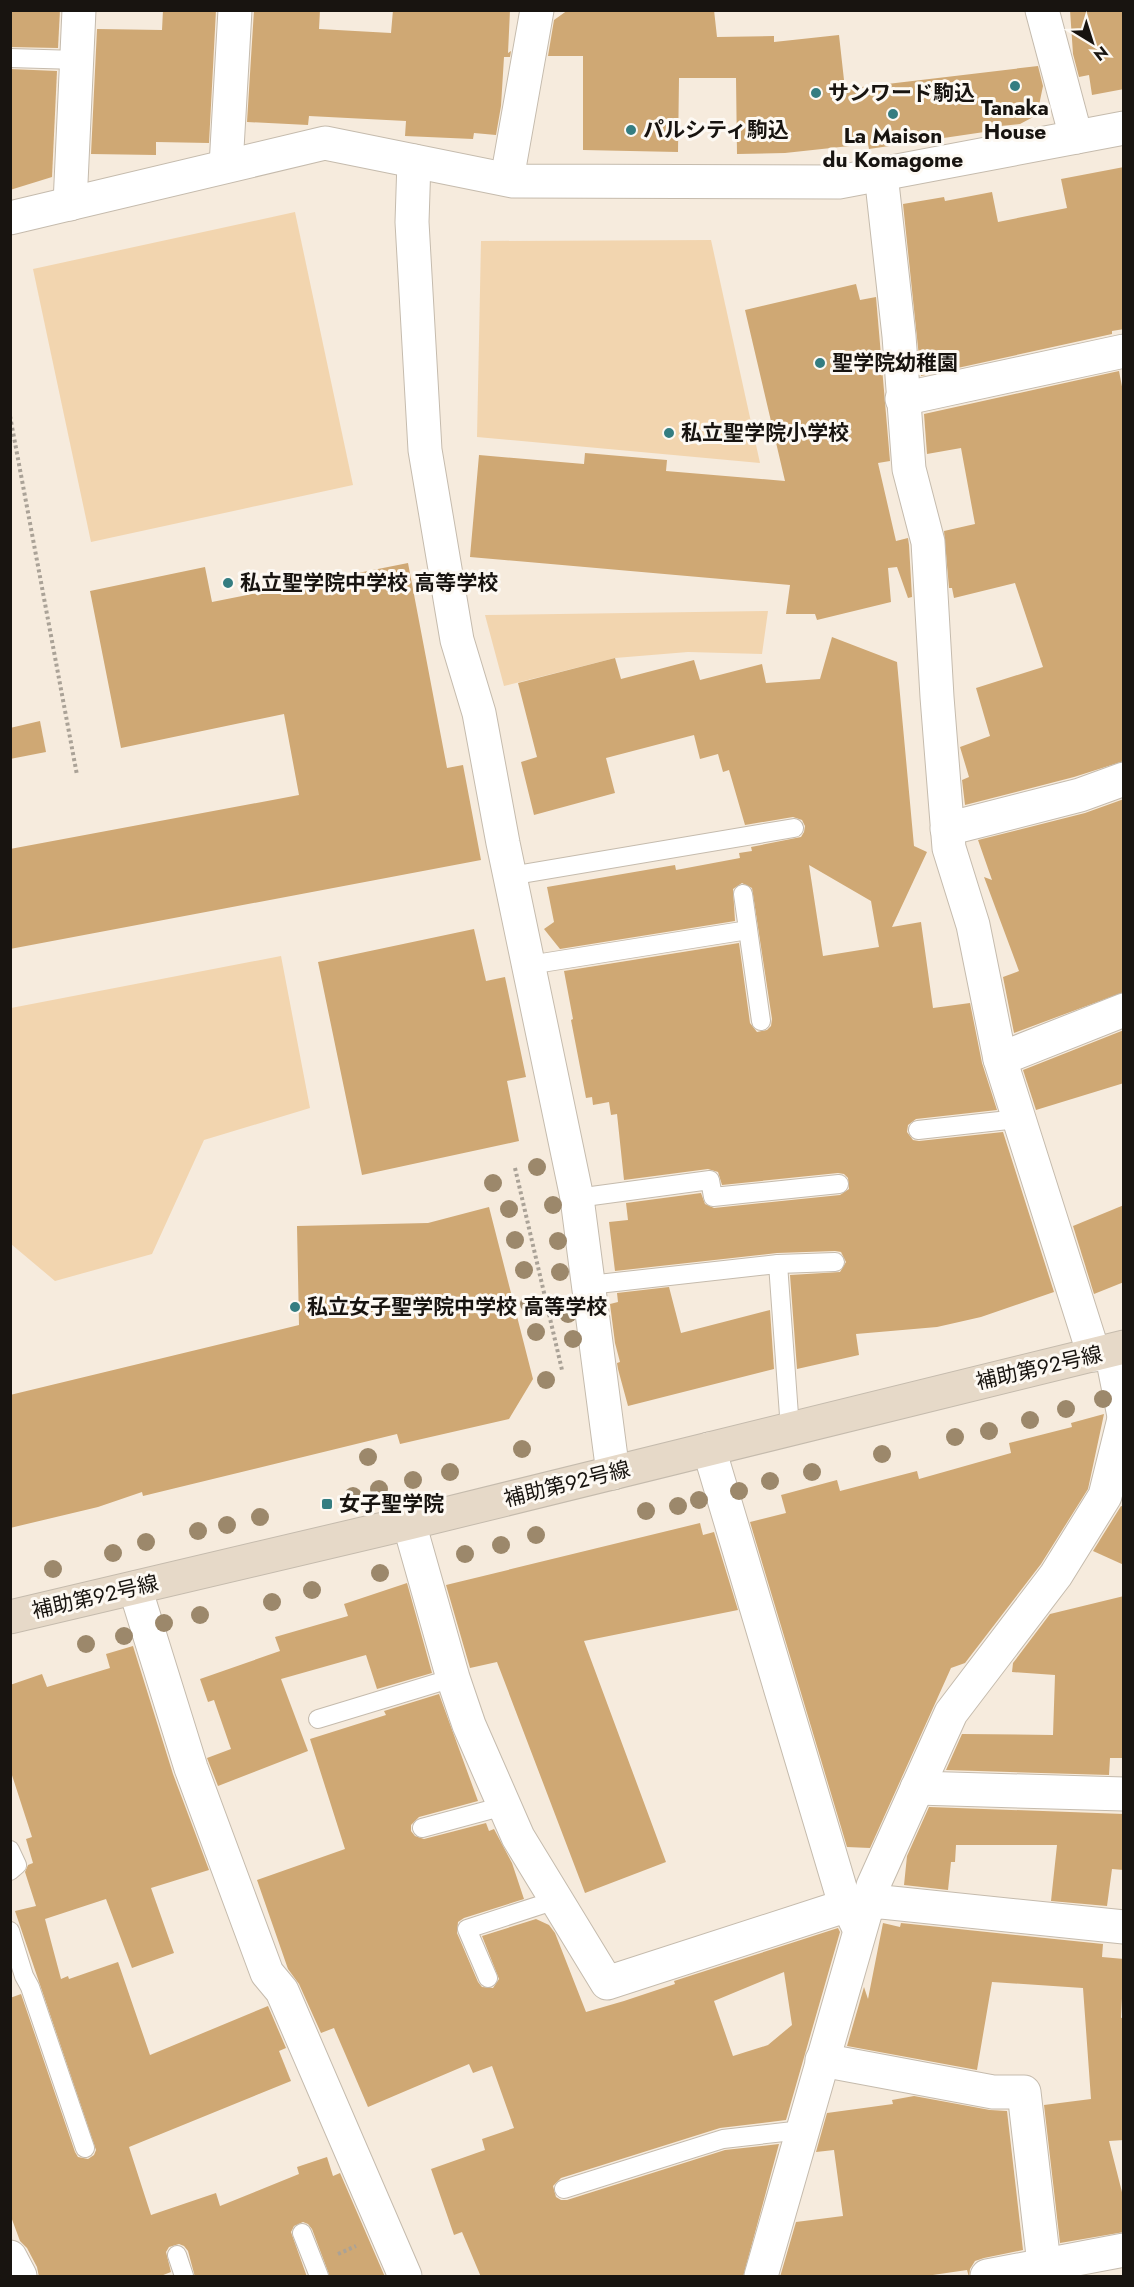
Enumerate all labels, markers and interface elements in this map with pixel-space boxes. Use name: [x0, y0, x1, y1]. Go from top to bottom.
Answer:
north arrow: [1062, 12, 1122, 72]
text: N: [1089, 40, 1113, 66]
place label: サンワード駒込: [828, 78, 975, 108]
marker: Tanaka House: [1008, 79, 1022, 93]
marker: サンワード駒込: [809, 86, 823, 100]
place label: Tanaka House: [981, 93, 1049, 147]
marker: La Maison du Komagome: [886, 107, 900, 121]
place label: パルシティ駒込: [643, 115, 789, 145]
place label: La Maison du Komagome: [823, 121, 963, 175]
marker: パルシティ駒込: [624, 123, 638, 137]
place label: 聖学院幼稚園: [832, 348, 958, 378]
marker: 聖学院幼稚園: [813, 356, 827, 370]
place label: 私立聖学院小学校: [681, 418, 849, 448]
marker: 私立聖学院小学校: [662, 426, 676, 440]
place label: 私立聖学院中学校 高等学校: [240, 568, 498, 598]
marker: 私立聖学院中学校 高等学校: [221, 576, 235, 590]
place label: 私立女子聖学院中学校 高等学校: [307, 1292, 607, 1322]
marker: 私立女子聖学院中学校 高等学校: [288, 1300, 302, 1314]
street label: 補助第92号線: [973, 1339, 1105, 1397]
street label: 補助第92号線: [501, 1454, 633, 1514]
place label: 女子聖学院: [339, 1489, 444, 1519]
marker: 女子聖学院: [320, 1497, 334, 1511]
street label: 補助第92号線: [29, 1568, 161, 1626]

